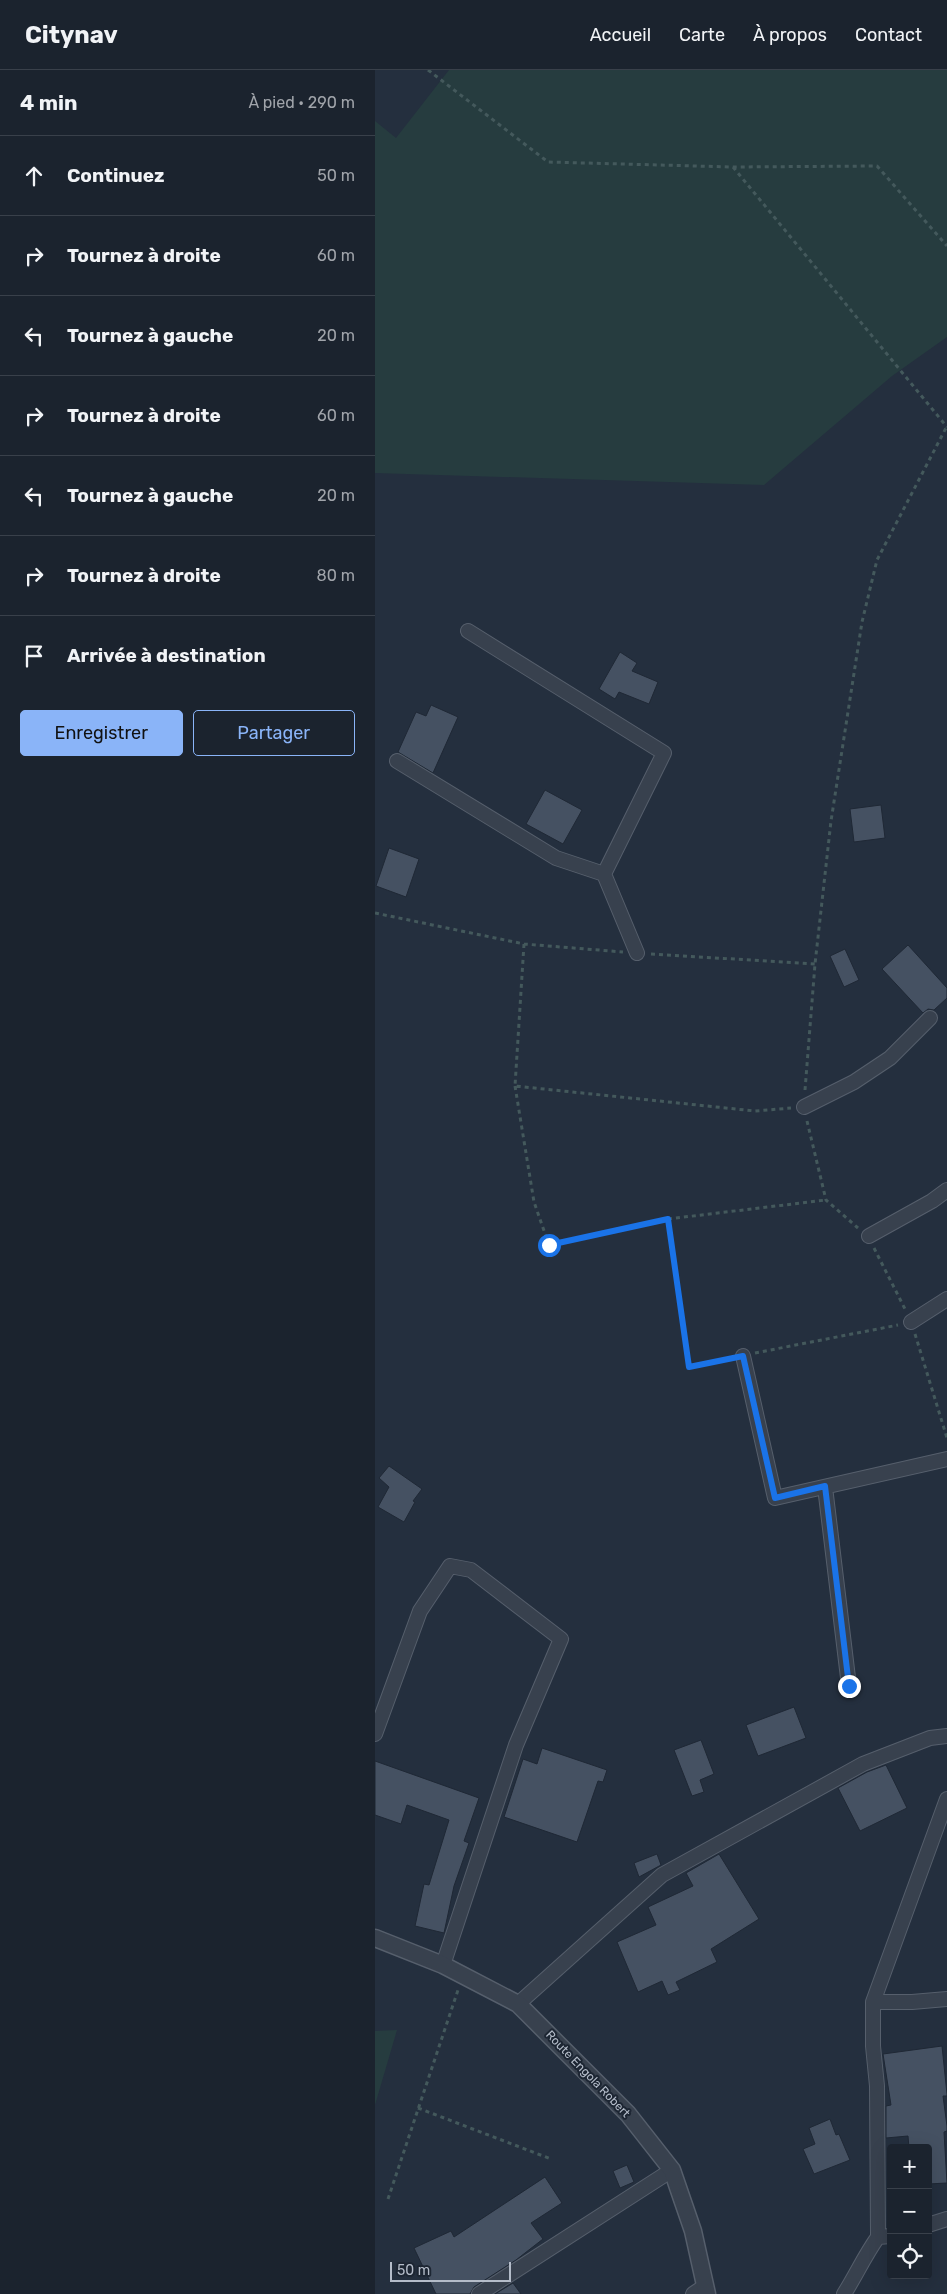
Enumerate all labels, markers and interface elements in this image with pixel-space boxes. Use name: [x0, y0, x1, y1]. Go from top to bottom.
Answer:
text: Citynav: [25, 21, 118, 49]
text: Accueil: [590, 24, 651, 46]
text: Carte: [679, 24, 725, 46]
text: À propos: [753, 24, 827, 46]
text: Contact: [855, 24, 922, 46]
text: 4 min: [20, 90, 78, 115]
text: À pied · 290 m: [249, 93, 355, 112]
icon: ahead: [20, 162, 48, 190]
text: Continuez: [67, 164, 165, 187]
text: 50 m: [317, 166, 355, 185]
icon: right: [20, 242, 48, 270]
text: Tournez à droite: [67, 244, 221, 267]
text: 60 m: [317, 246, 355, 265]
icon: left: [20, 322, 48, 350]
text: Tournez à gauche: [67, 324, 233, 347]
text: 20 m: [317, 326, 355, 345]
icon: right: [20, 402, 48, 430]
text: Tournez à droite: [67, 404, 221, 427]
text: 60 m: [317, 406, 355, 425]
icon: left: [20, 482, 48, 510]
text: Tournez à gauche: [67, 484, 233, 507]
text: 20 m: [317, 486, 355, 505]
icon: right: [20, 562, 48, 590]
text: Tournez à droite: [67, 564, 221, 587]
text: 80 m: [317, 566, 355, 585]
icon: arrive: [20, 642, 48, 670]
text: Arrivée à destination: [67, 644, 266, 667]
button: Enregistrer: [20, 710, 183, 756]
button: Partager: [193, 710, 355, 756]
route start: [538, 1234, 561, 1257]
route end: [838, 1675, 861, 1698]
street label: Route Engola Robert: [543, 2028, 633, 2120]
map controls: [887, 2144, 932, 2279]
button: +: [887, 2144, 932, 2189]
button: −: [887, 2189, 932, 2234]
button: locate: [887, 2234, 932, 2279]
scale bar: [390, 2259, 511, 2282]
text: 50 m: [397, 2262, 430, 2279]

